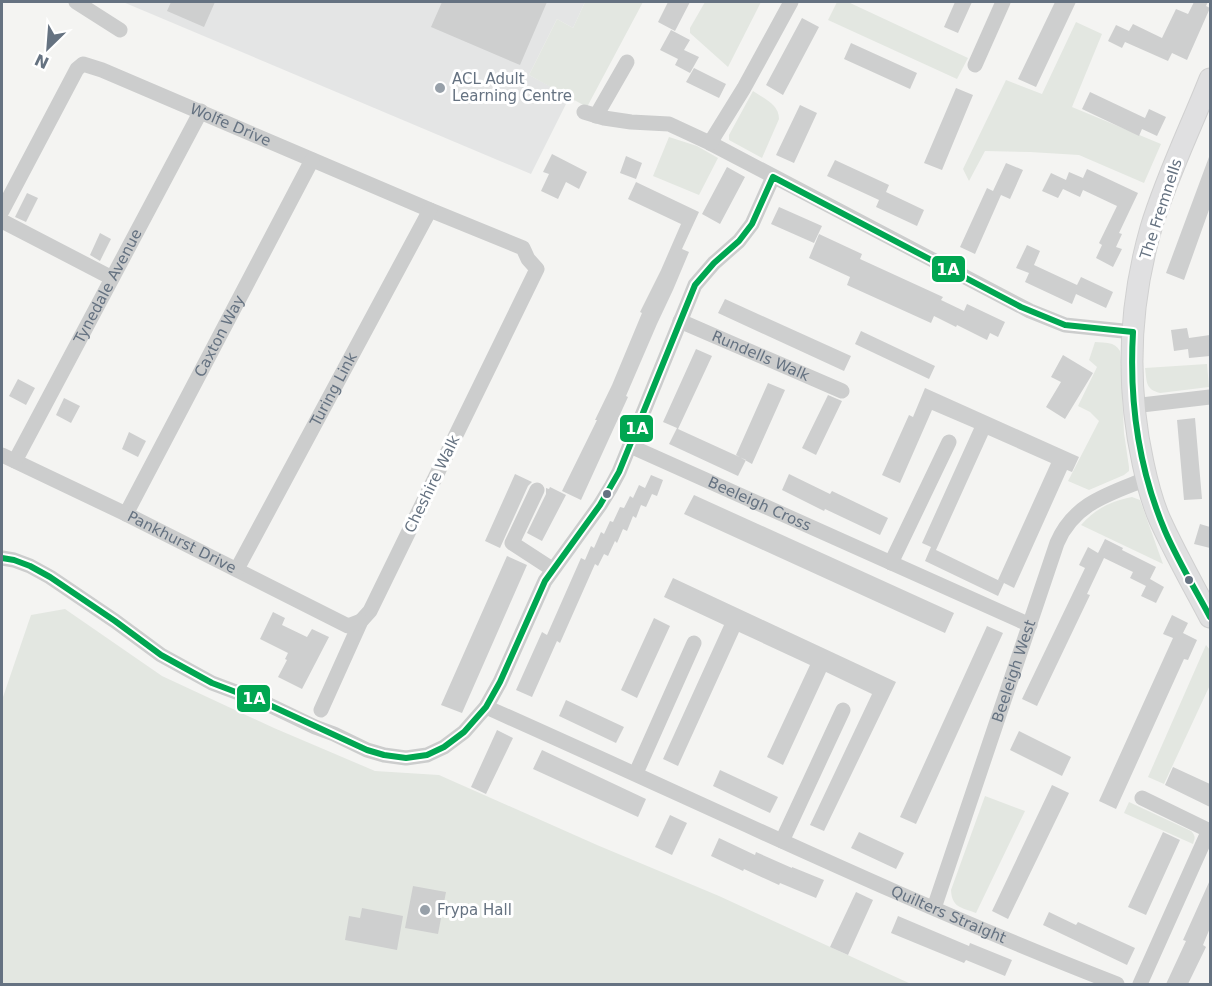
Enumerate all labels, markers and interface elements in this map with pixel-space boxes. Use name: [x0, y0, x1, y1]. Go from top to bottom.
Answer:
north arrow: [18, 18, 78, 78]
text: N: [32, 50, 52, 73]
place label: ACL Adult Learning Centre: [452, 70, 572, 105]
marker: ACL Adult Learning Centre: [433, 81, 447, 95]
street label: Wolfe Drive: [187, 100, 274, 150]
street label: The Fremnells: [1136, 156, 1186, 263]
street label: Tynedale Avenue: [70, 226, 146, 347]
line badge: 1A: [931, 255, 966, 283]
text: 1A: [936, 260, 960, 279]
street label: Caxton Way: [191, 292, 248, 380]
street label: Rundells Walk: [709, 327, 813, 385]
street label: Turing Link: [306, 349, 361, 430]
line badge: 1A: [619, 414, 654, 443]
text: 1A: [625, 419, 649, 438]
street label: Cheshire Walk: [401, 432, 464, 536]
street label: Beeleigh Cross: [705, 473, 814, 535]
unlabelled marker: [601, 488, 613, 500]
street label: Pankhurst Drive: [125, 507, 239, 577]
unlabelled marker: [1183, 574, 1195, 586]
street label: Beeleigh West: [988, 617, 1039, 725]
line badge: 1A: [236, 684, 271, 713]
text: 1A: [242, 689, 266, 708]
street label: Quilters Straight: [888, 882, 1009, 947]
place label: Frypa Hall: [437, 901, 512, 919]
marker: Frypa Hall: [418, 903, 432, 917]

